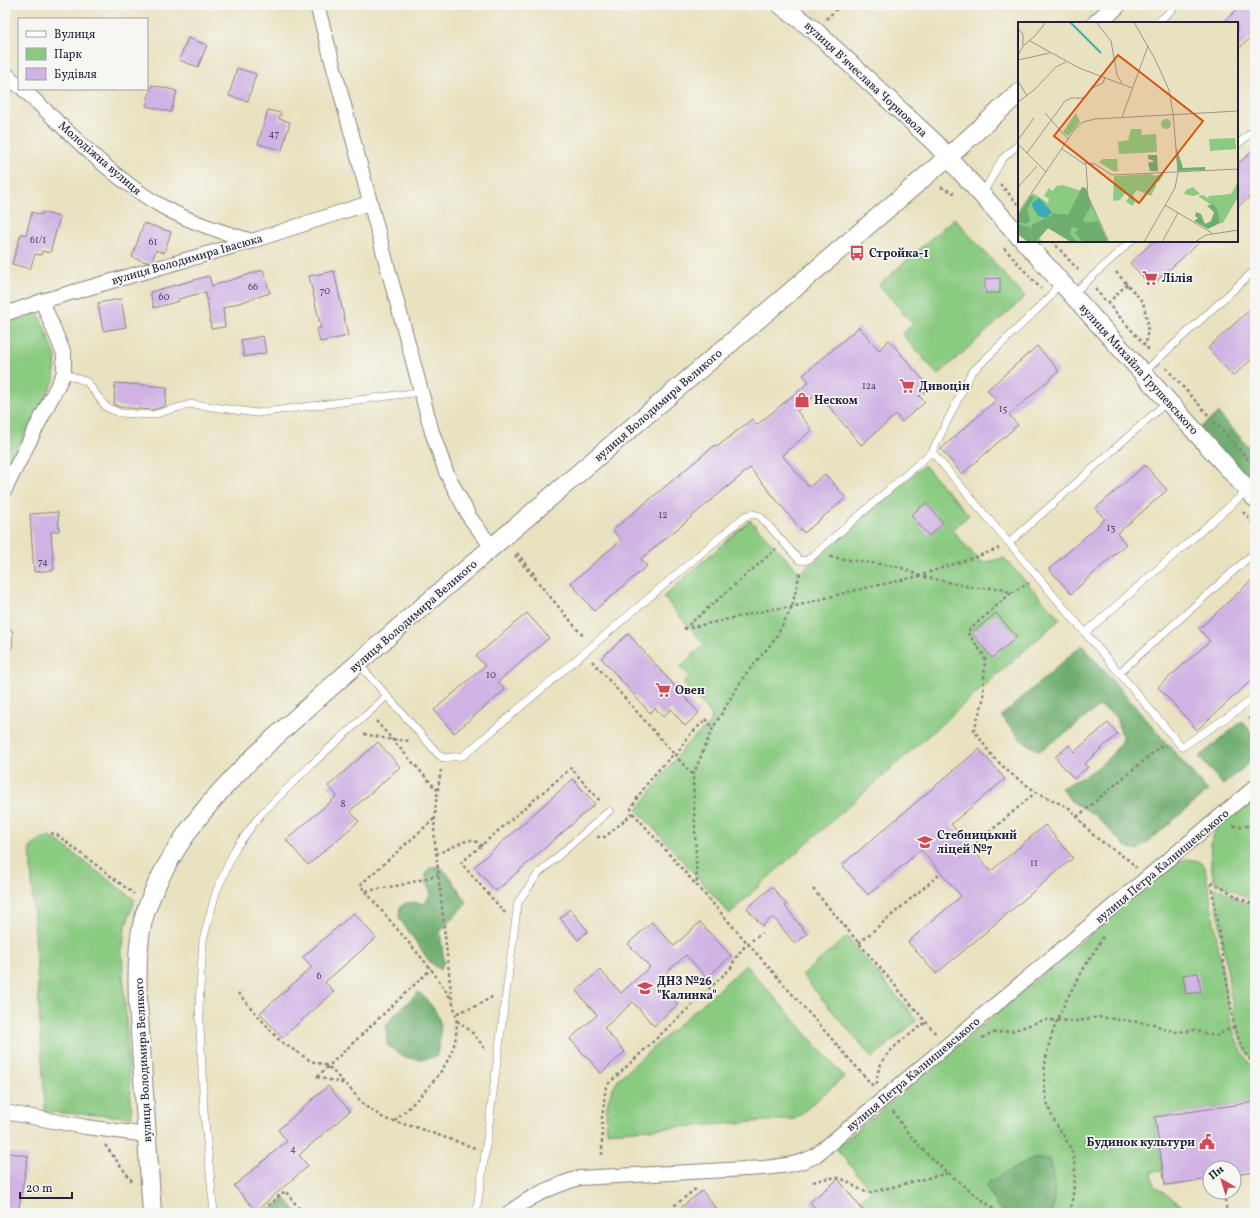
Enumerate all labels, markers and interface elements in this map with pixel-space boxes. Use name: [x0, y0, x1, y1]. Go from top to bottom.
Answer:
legend: [18, 18, 148, 90]
street label: вулиця Вʼячеслава Чорновола: [800, 18, 930, 141]
inset map: [1018, 22, 1238, 242]
text: Вулиця: [54, 27, 95, 43]
text: Парк: [54, 47, 82, 63]
text: Будівля: [54, 67, 97, 83]
street label: Молодіжна вулиця: [54, 118, 144, 199]
house number: 47: [269, 127, 280, 141]
street label: вулиця Володимира Івасюка: [110, 231, 265, 289]
house number: 61/1: [30, 233, 46, 247]
house number: 61: [149, 235, 158, 249]
bus stop icon: Стройка-1: [848, 244, 866, 262]
place label: Стройка-1: [869, 246, 929, 262]
supermarket icon: Лілія: [1141, 269, 1159, 287]
place label: Лілія: [1162, 271, 1193, 287]
house number: 66: [248, 280, 258, 294]
house number: 70: [320, 284, 330, 298]
house number: 60: [158, 290, 170, 304]
street label: вулиця Михайла Грушевського: [1075, 301, 1201, 439]
street label: вулиця Володимира Великого: [591, 346, 726, 466]
supermarket icon: Дивоцін: [898, 377, 916, 395]
house number: 12а: [862, 379, 876, 393]
place label: Дивоцін: [919, 379, 970, 395]
shop icon: Неском: [793, 391, 811, 409]
place label: Неском: [814, 393, 858, 409]
house number: 15: [999, 402, 1008, 416]
house number: 12: [658, 508, 668, 522]
house number: 13: [1106, 521, 1116, 535]
house number: 74: [38, 555, 48, 569]
street label: вулиця Володимира Великого: [346, 557, 481, 677]
house number: 10: [486, 668, 496, 682]
supermarket icon: Овен: [654, 681, 672, 699]
place label: Овен: [675, 683, 705, 699]
house number: 8: [340, 797, 346, 811]
street label: вулиця Петра Калнишевського: [1092, 806, 1233, 927]
place label: Стебницький ліцей №7: [937, 828, 1017, 858]
school or university icon: Стебницький ліцей №7: [916, 833, 934, 851]
house number: 11: [1030, 856, 1038, 870]
house number: 6: [316, 969, 322, 983]
place label: ДНЗ №26 "Калинка": [657, 974, 717, 1004]
street label: вулиця Володимира Великого: [132, 977, 156, 1143]
school or university icon: ДНЗ №26 "Калинка": [636, 979, 654, 997]
street label: вулиця Петра Калнишевського: [843, 1014, 984, 1135]
public building icon: Будинок культури: [1198, 1133, 1216, 1151]
place label: Будинок культури: [1086, 1135, 1195, 1151]
house number: 4: [290, 1142, 296, 1156]
north arrow: [1202, 1160, 1242, 1200]
text: Пн: [1206, 1163, 1228, 1184]
scale bar: [20, 1174, 72, 1200]
text: 20 m: [26, 1181, 53, 1197]

